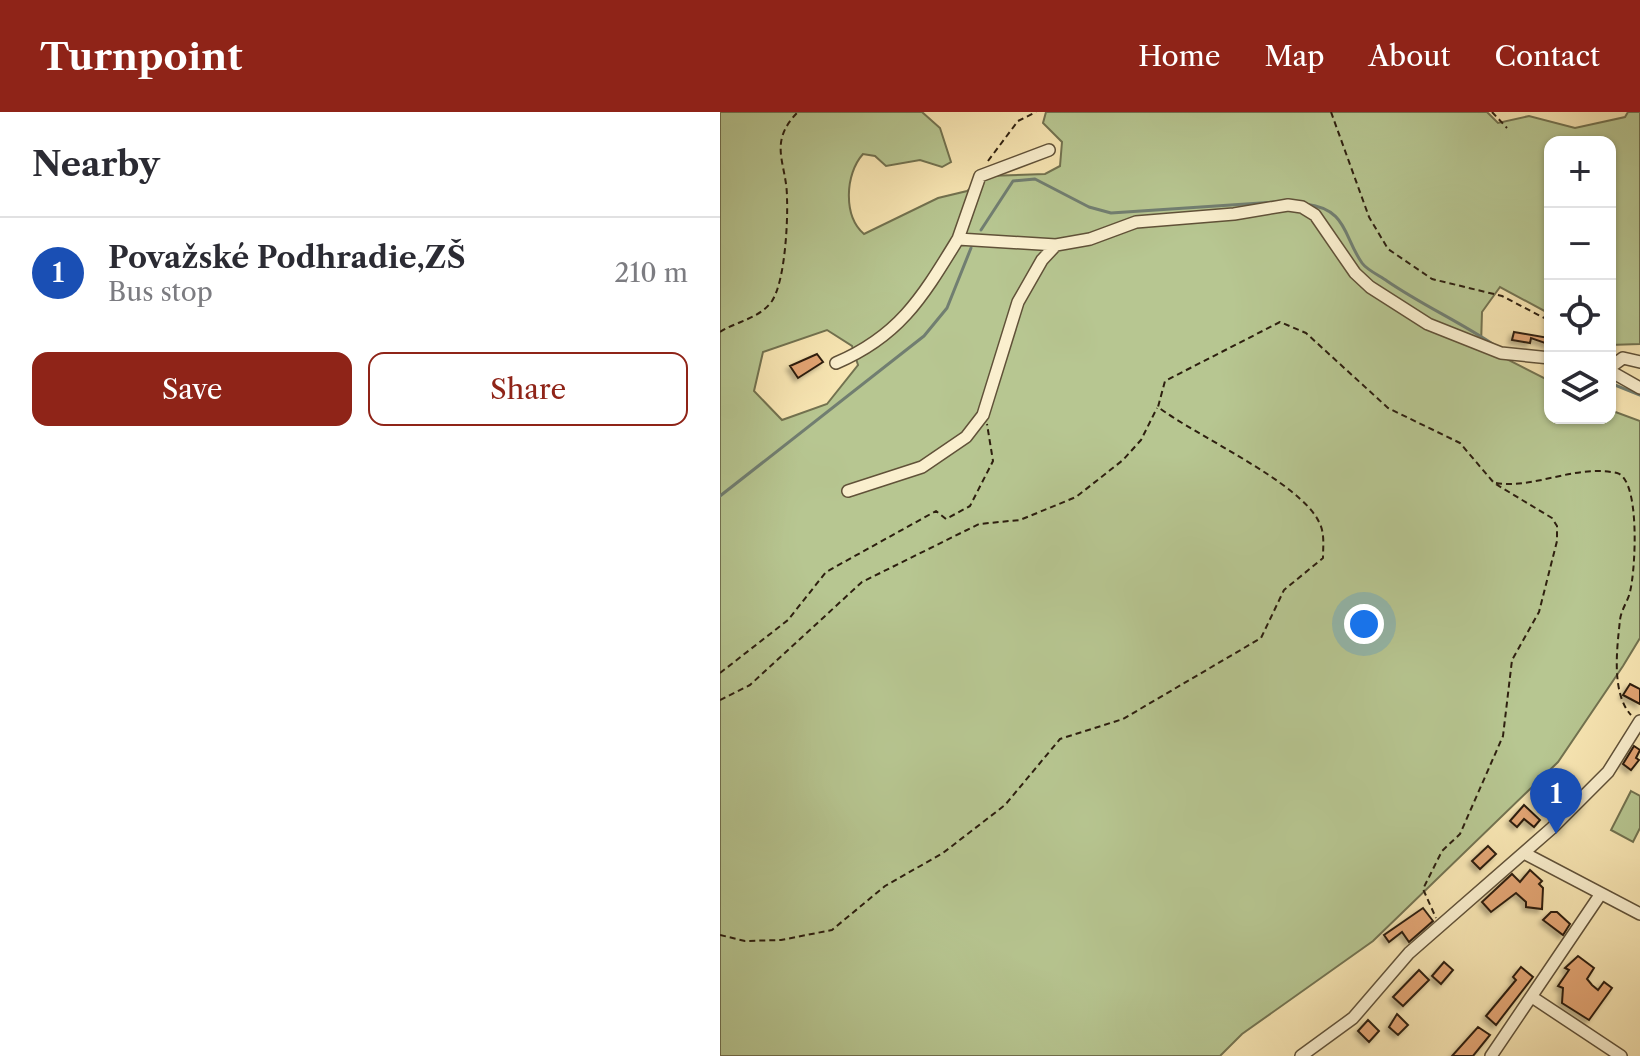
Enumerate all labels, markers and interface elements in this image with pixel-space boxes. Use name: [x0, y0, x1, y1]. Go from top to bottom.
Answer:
text: Turnpoint: [40, 33, 242, 80]
text: Home: [1138, 39, 1220, 73]
text: Map: [1264, 39, 1324, 73]
text: About: [1368, 39, 1450, 73]
text: Contact: [1494, 39, 1600, 73]
map controls: [1544, 136, 1616, 424]
button: +: [1544, 136, 1616, 208]
text: Nearby: [32, 143, 160, 185]
button: −: [1544, 208, 1616, 280]
text: Považské Podhradie,ZŠ: [108, 239, 466, 276]
text: 1: [52, 257, 64, 289]
text: 210 m: [615, 257, 688, 289]
text: Bus stop: [108, 276, 213, 308]
button: locate: [1544, 280, 1616, 352]
button: Save: [32, 352, 352, 426]
button: Share: [368, 352, 688, 426]
button: layers: [1544, 352, 1616, 424]
your location: [1344, 604, 1384, 644]
pin: 1: [1530, 768, 1582, 834]

